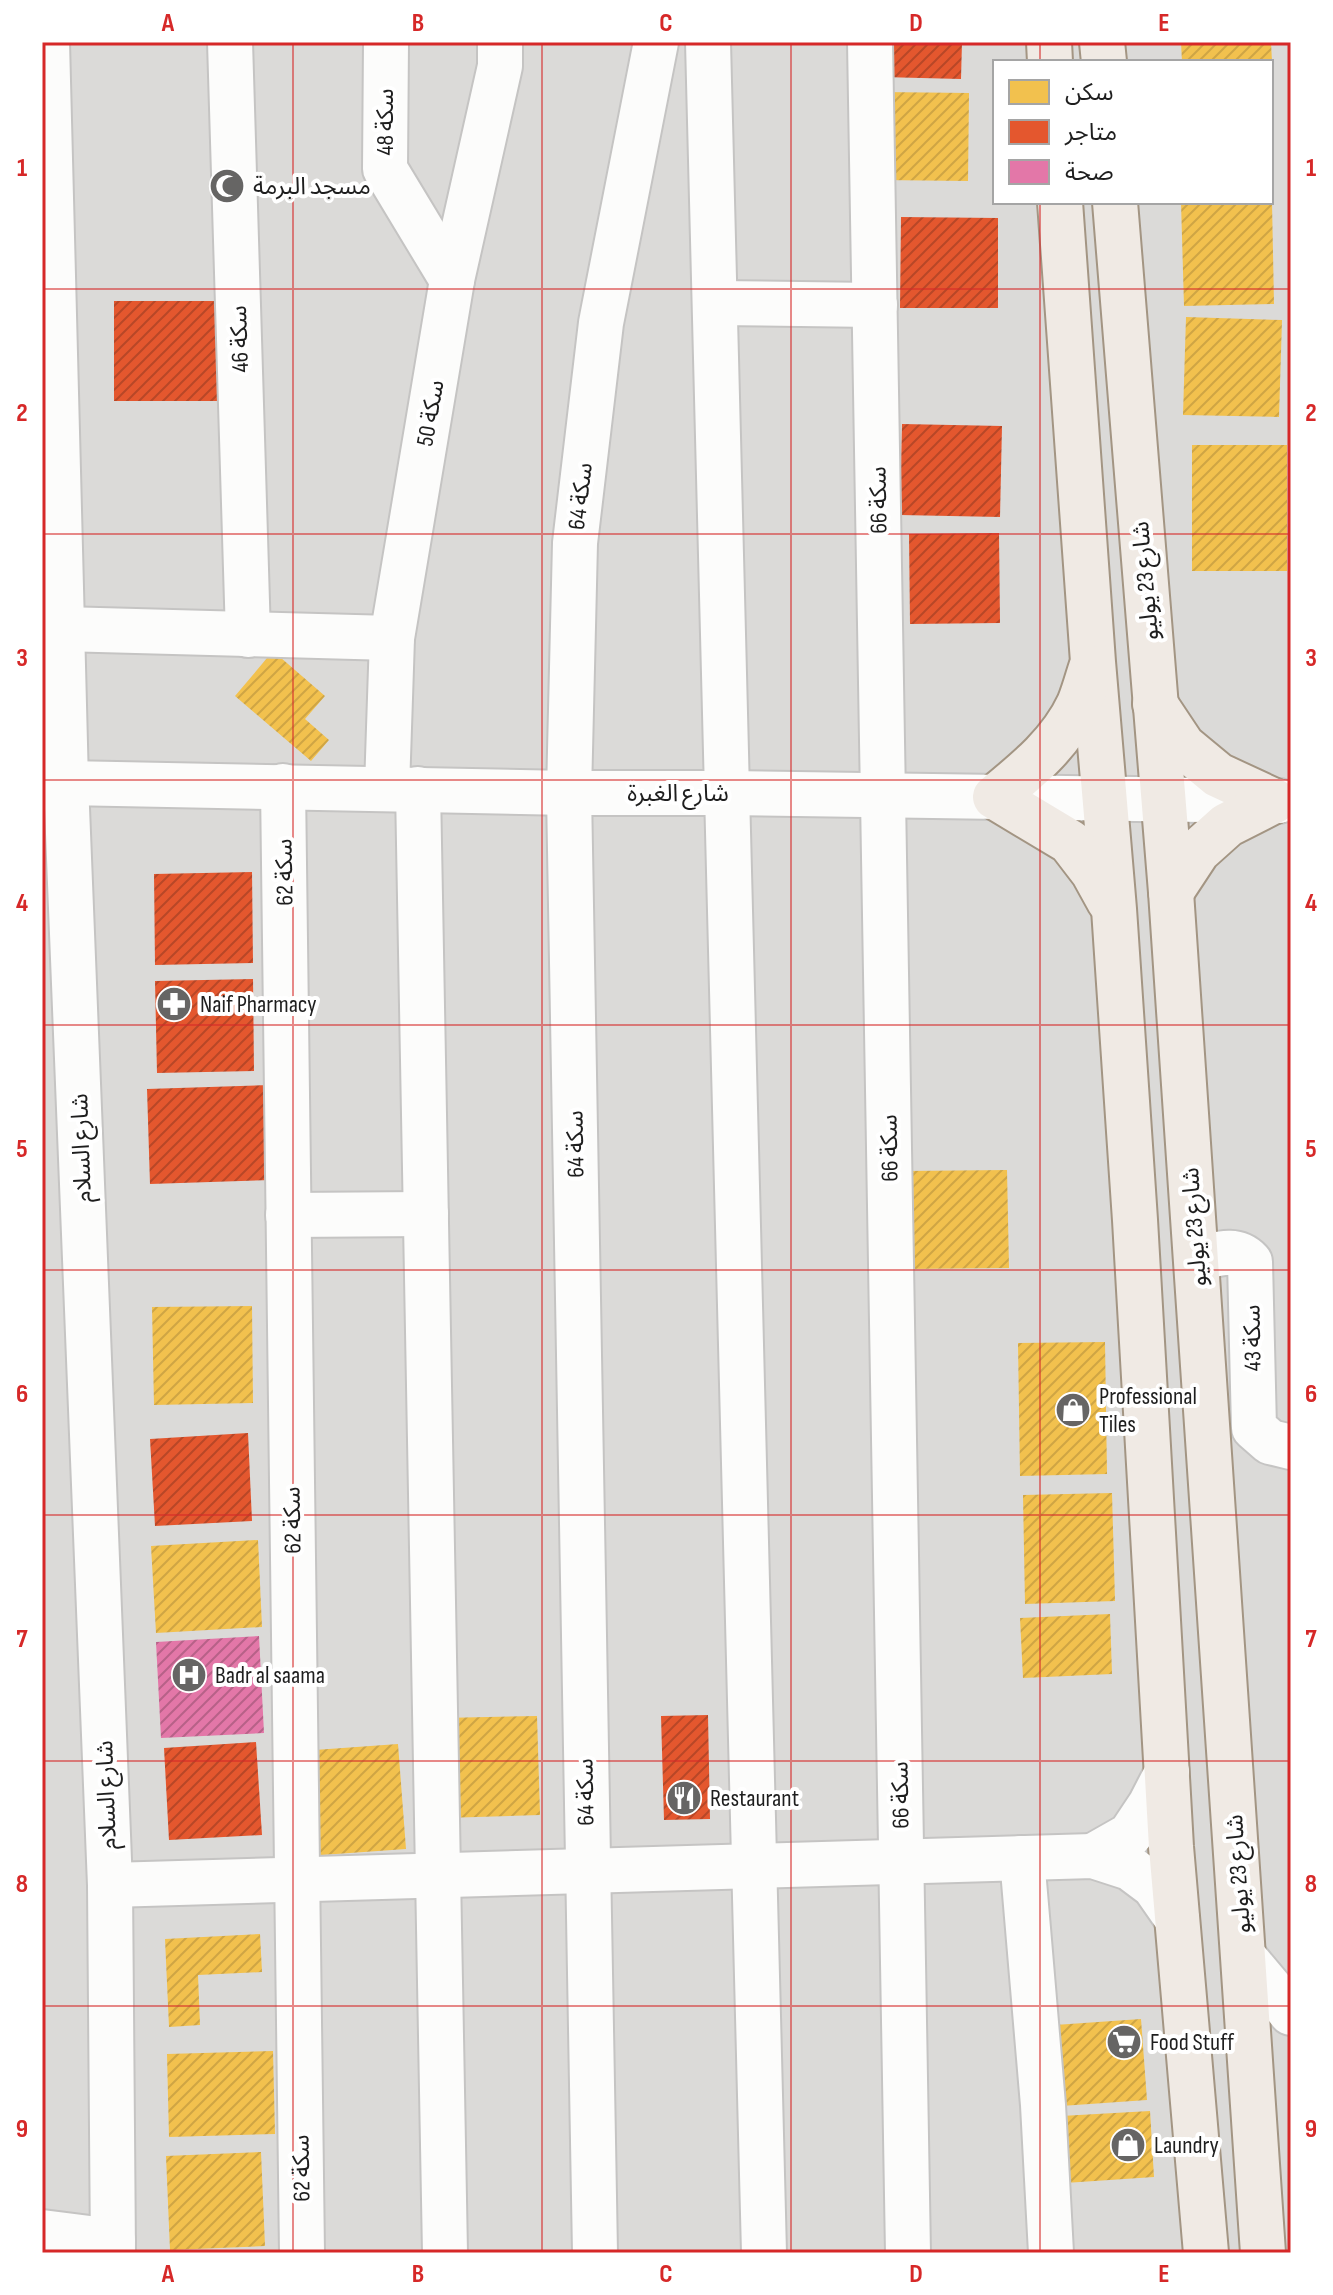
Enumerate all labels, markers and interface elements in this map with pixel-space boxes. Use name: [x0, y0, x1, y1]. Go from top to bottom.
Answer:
text: A: [161, 8, 175, 39]
text: B: [412, 8, 424, 39]
text: C: [659, 8, 673, 39]
text: D: [909, 8, 923, 39]
text: E: [1158, 8, 1170, 39]
legend: [993, 60, 1273, 204]
text: سكن: [1065, 78, 1114, 107]
street label: سكة 48: [371, 88, 400, 156]
text: متاجر: [1064, 118, 1117, 147]
text: 1: [17, 153, 27, 184]
text: 1: [1306, 153, 1316, 184]
text: صحة: [1065, 158, 1114, 187]
mosque icon: مسجد البرمة: [208, 167, 246, 205]
place label: مسجد البرمة: [253, 172, 371, 201]
street label: سكة 46: [224, 305, 255, 373]
street label: سكة 50: [410, 378, 451, 449]
text: 2: [16, 398, 28, 429]
text: 2: [1305, 398, 1317, 429]
street label: سكة 64: [562, 461, 599, 531]
street label: سكة 66: [863, 466, 894, 534]
street label: شارع 23 يوليو: [1126, 520, 1167, 642]
text: 3: [16, 643, 28, 674]
text: 3: [1305, 643, 1317, 674]
street label: شارع الغبرة: [627, 779, 729, 810]
street label: سكة 62: [269, 838, 300, 906]
text: 4: [16, 888, 28, 919]
text: 4: [1305, 888, 1317, 919]
pharmacy icon: Naif Pharmacy: [155, 985, 193, 1023]
place label: Naif Pharmacy: [200, 990, 317, 1019]
street label: شارع السلام: [65, 1093, 101, 1203]
street label: سكة 64: [560, 1110, 591, 1178]
street label: سكة 66: [874, 1114, 905, 1182]
text: 5: [16, 1134, 28, 1165]
text: 5: [1305, 1134, 1317, 1165]
street label: شارع 23 يوليو: [1176, 1166, 1215, 1288]
street label: سكة 43: [1237, 1304, 1268, 1372]
text: 6: [16, 1379, 28, 1410]
text: 6: [1305, 1379, 1317, 1410]
place label: Professional Tiles: [1099, 1382, 1197, 1439]
shop icon: Professional Tiles: [1054, 1391, 1092, 1429]
street label: سكة 62: [277, 1486, 308, 1554]
text: 7: [16, 1624, 28, 1655]
text: 7: [1305, 1624, 1317, 1655]
hospital icon: Badr al saama: [170, 1656, 208, 1694]
place label: Badr al saama: [215, 1661, 325, 1690]
street label: شارع السلام: [90, 1740, 126, 1850]
street label: سكة 64: [570, 1758, 601, 1826]
street label: سكة 66: [885, 1761, 916, 1829]
restaurant icon: Restaurant: [665, 1779, 703, 1817]
place label: Restaurant: [710, 1784, 799, 1813]
street label: شارع 23 يوليو: [1220, 1813, 1259, 1935]
text: 8: [16, 1869, 28, 1900]
text: 8: [1305, 1869, 1317, 1900]
supermarket icon: Food Stuff: [1105, 2023, 1143, 2061]
place label: Food Stuff: [1150, 2028, 1234, 2057]
text: 9: [16, 2114, 28, 2145]
text: 9: [1305, 2114, 1317, 2145]
shop icon: Laundry: [1109, 2126, 1147, 2164]
place label: Laundry: [1154, 2131, 1219, 2160]
street label: سكة 62: [286, 2134, 317, 2202]
text: A: [161, 2259, 175, 2290]
text: B: [412, 2259, 424, 2290]
text: C: [659, 2259, 673, 2290]
text: D: [909, 2259, 923, 2290]
text: E: [1158, 2259, 1170, 2290]

